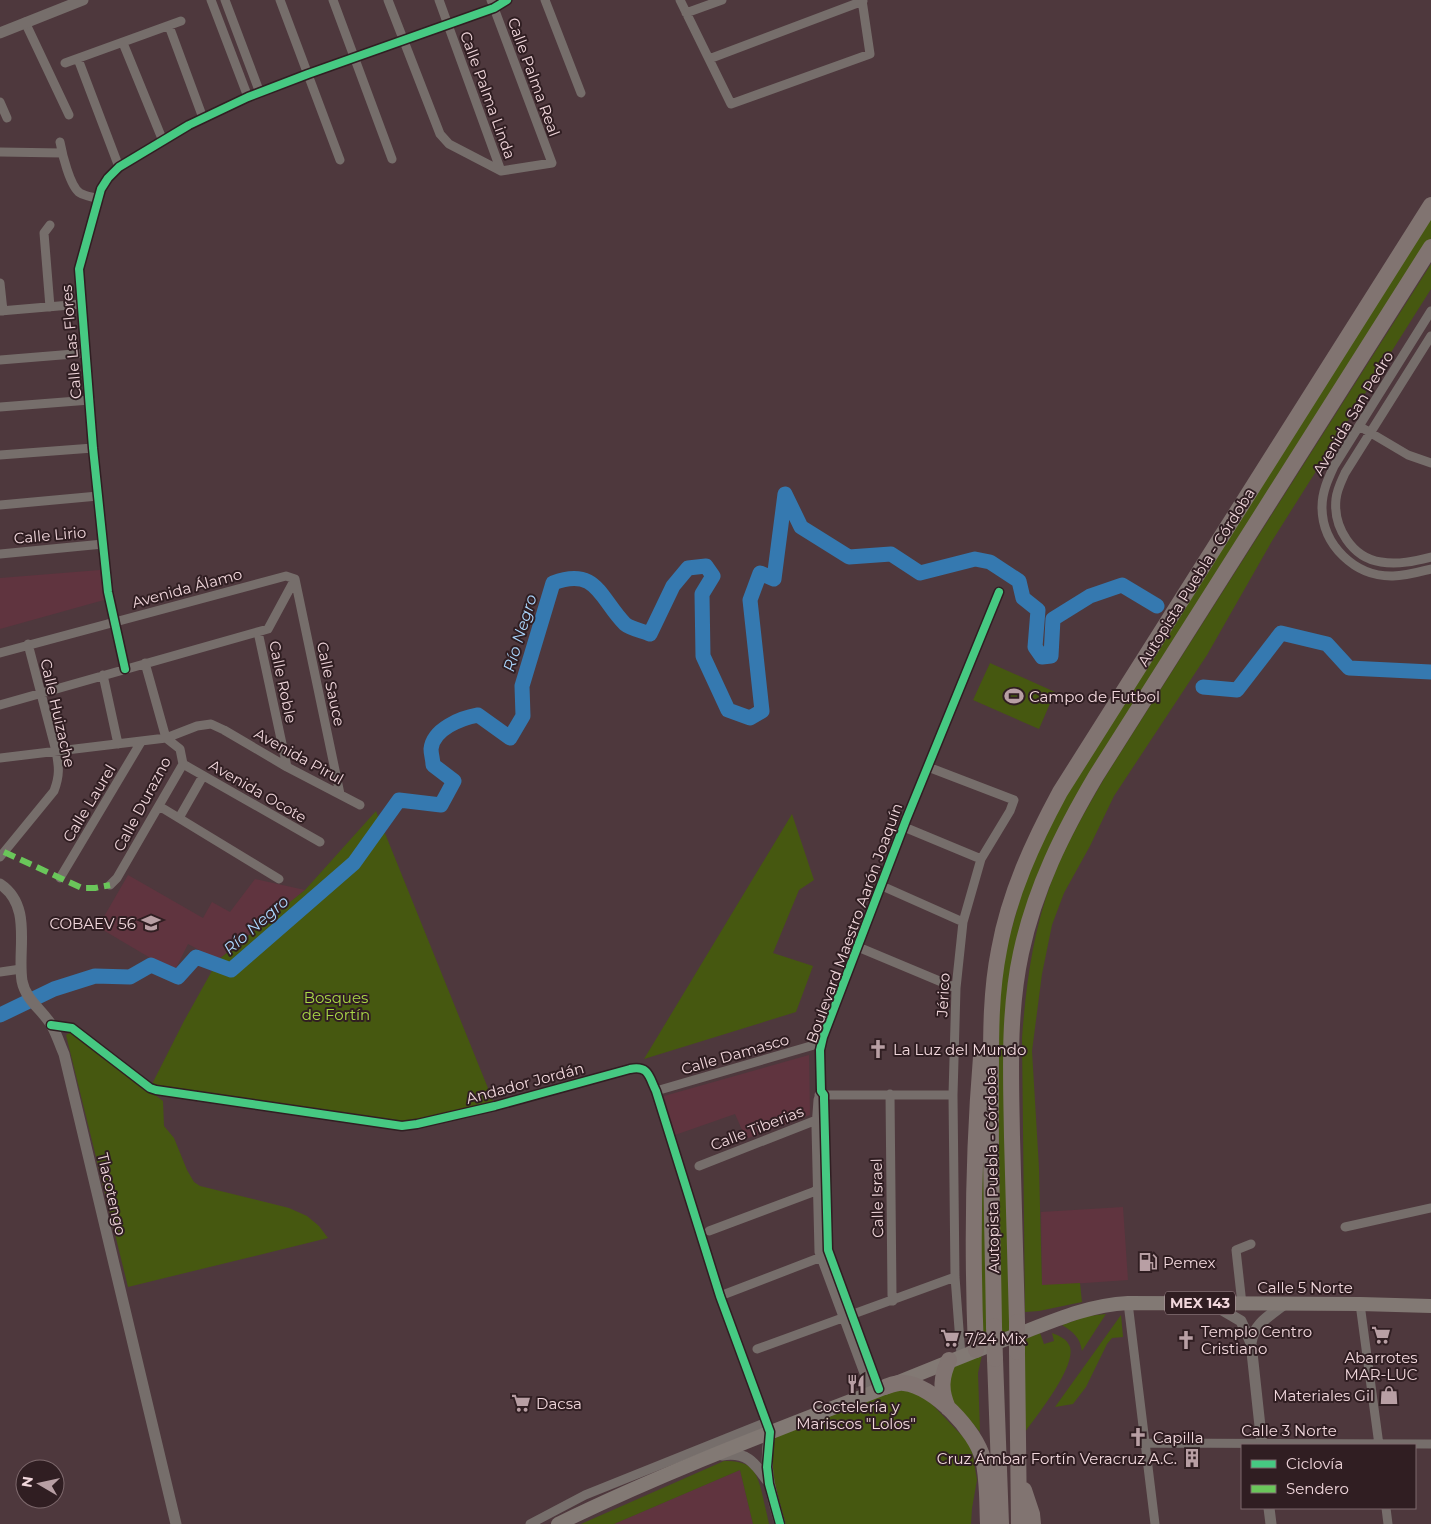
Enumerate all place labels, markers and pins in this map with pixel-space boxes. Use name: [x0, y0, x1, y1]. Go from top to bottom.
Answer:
sports icon: Campo de Futbol: [1003, 685, 1025, 707]
place label: Campo de Futbol: [1029, 687, 1160, 706]
school or university icon: COBAEV 56: [140, 912, 162, 934]
place label: COBAEV 56: [49, 914, 136, 933]
church icon: La Luz del Mundo: [867, 1038, 889, 1060]
place label: La Luz del Mundo: [893, 1040, 1026, 1059]
fuel station icon: Pemex: [1137, 1251, 1159, 1273]
place label: Pemex: [1163, 1253, 1215, 1272]
place label: Templo Centro Cristiano: [1201, 1322, 1312, 1358]
supermarket icon: Abarrotes MAR-LUC: [1370, 1324, 1392, 1346]
supermarket icon: 7/24 Mix: [939, 1327, 961, 1349]
place label: 7/24 Mix: [965, 1329, 1027, 1348]
church icon: Templo Centro Cristiano: [1175, 1329, 1197, 1351]
place label: Abarrotes MAR-LUC: [1344, 1348, 1418, 1384]
restaurant icon: Coctelería y Mariscos "Lolos": [845, 1373, 867, 1395]
shop icon: Materiales Gil: [1378, 1384, 1400, 1406]
place label: Materiales Gil: [1273, 1386, 1374, 1405]
supermarket icon: Dacsa: [510, 1392, 532, 1414]
place label: Dacsa: [536, 1394, 582, 1413]
place label: Coctelería y Mariscos "Lolos": [796, 1397, 916, 1433]
church icon: Capilla: [1127, 1426, 1149, 1448]
place label: Capilla: [1153, 1428, 1204, 1447]
building icon: Cruz Ámbar Fortín Veracruz A.C.: [1181, 1447, 1203, 1469]
place label: Cruz Ámbar Fortín Veracruz A.C.: [937, 1449, 1177, 1468]

